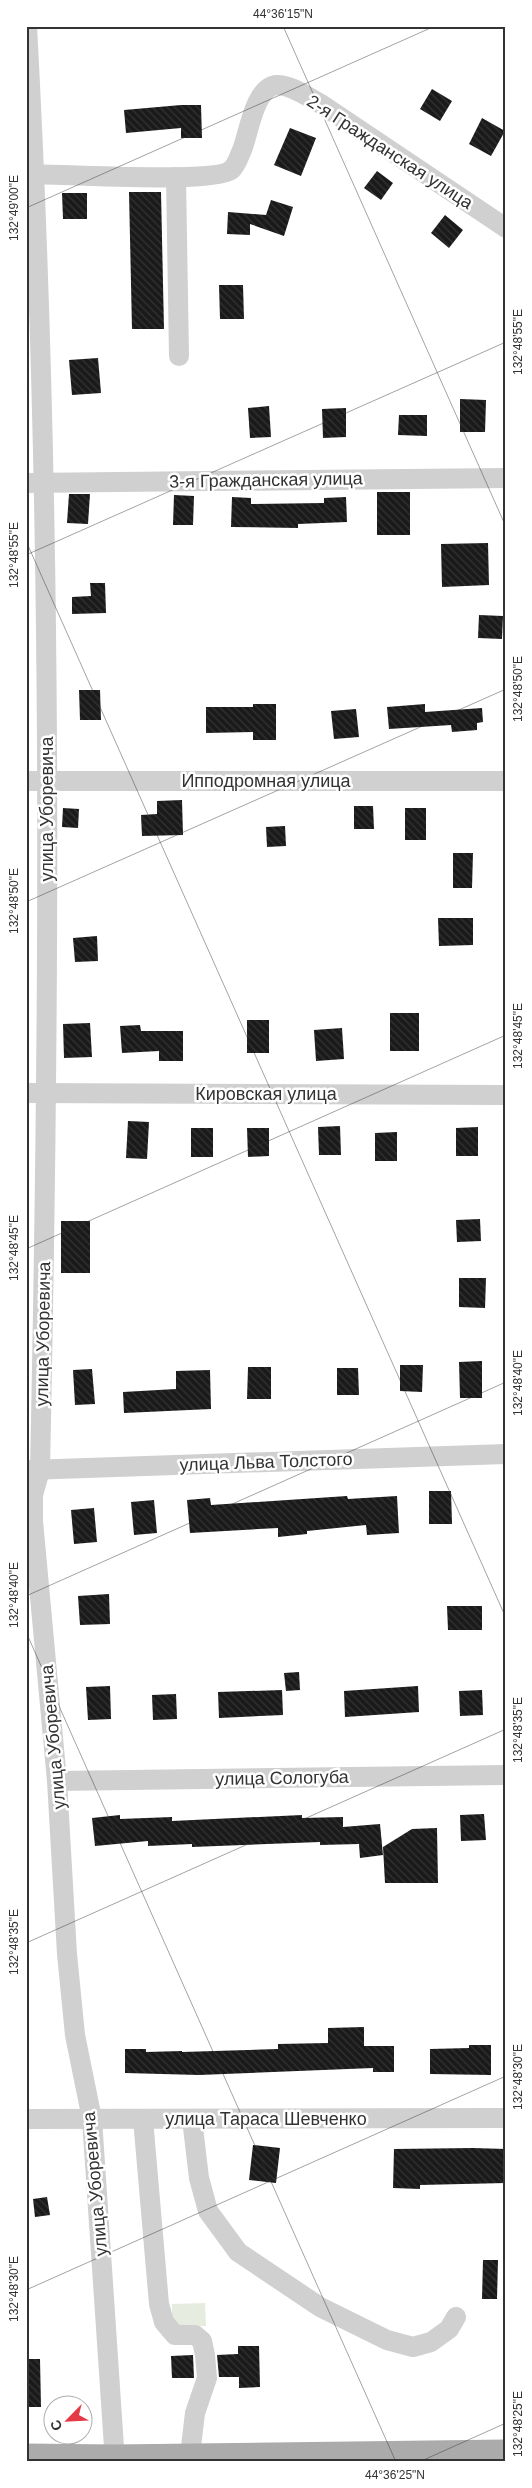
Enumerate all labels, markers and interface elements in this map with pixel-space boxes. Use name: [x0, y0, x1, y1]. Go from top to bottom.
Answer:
text: 44°36'15"N: [253, 7, 313, 21]
street label: 2-я Гражданская улица: [303, 91, 477, 214]
text: 132°49'00"E: [7, 175, 21, 241]
text: 132°48'55"E: [511, 309, 525, 375]
street label: 3-я Гражданская улица: [169, 468, 364, 492]
text: 132°48'55"E: [7, 522, 21, 588]
text: 132°48'50"E: [511, 656, 525, 722]
street label: улица Уборевича: [37, 736, 57, 881]
street label: Ипподромная улица: [181, 771, 352, 791]
text: 132°48'50"E: [7, 868, 21, 934]
text: 132°48'45"E: [511, 1003, 525, 1069]
street label: Кировская улица: [195, 1084, 338, 1104]
text: 132°48'45"E: [7, 1215, 21, 1281]
street label: улица Уборевича: [32, 1260, 54, 1407]
text: 132°48'40"E: [511, 1350, 525, 1416]
street label: улица Льва Толстого: [179, 1449, 353, 1475]
text: 132°48'40"E: [7, 1562, 21, 1628]
street label: улица Уборевича: [37, 1663, 69, 1810]
text: 132°48'35"E: [511, 1697, 525, 1763]
street label: улица Сологуба: [215, 1767, 350, 1789]
text: 132°48'35"E: [7, 1909, 21, 1975]
text: 132°48'30"E: [511, 2044, 525, 2110]
street label: улица Тараса Шевченко: [165, 2109, 367, 2129]
street label: улица Уборевича: [79, 2110, 111, 2257]
text: 132°48'30"E: [7, 2256, 21, 2322]
text: 132°48'25"E: [511, 2391, 525, 2457]
north arrow: [42, 2396, 92, 2446]
text: С: [47, 2417, 65, 2433]
text: 44°36'25"N: [365, 2468, 425, 2482]

